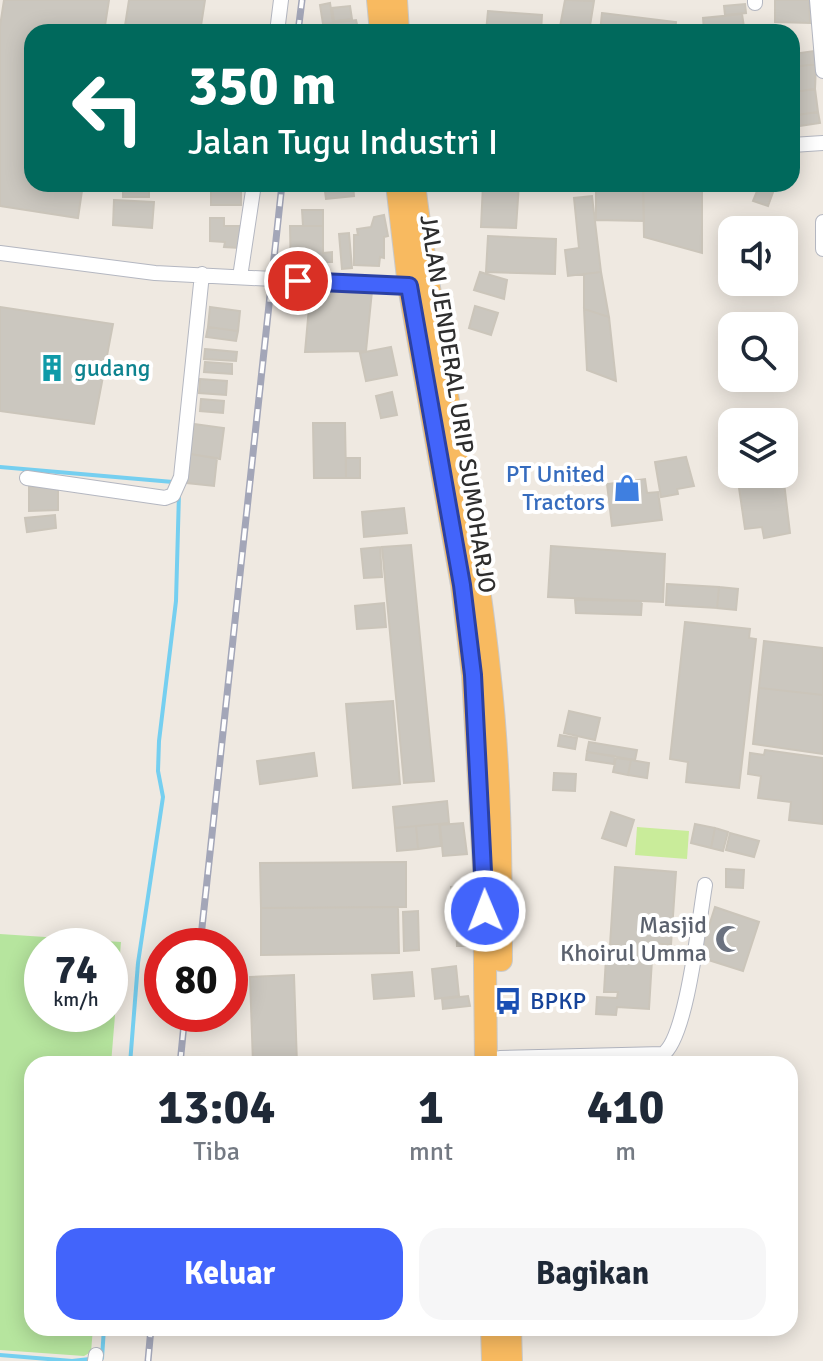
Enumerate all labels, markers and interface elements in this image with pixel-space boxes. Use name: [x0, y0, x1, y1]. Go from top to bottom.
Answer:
text: 350 m: [188, 51, 336, 120]
icon: left: [56, 56, 160, 160]
text: Jalan Tugu Industri I: [188, 120, 498, 165]
street label: JALAN JENDERAL URIP SUMOHARJO: [413, 213, 503, 595]
map controls: [718, 216, 798, 488]
button: sound: [718, 216, 798, 296]
pin: [264, 247, 332, 315]
icon: arrive: [276, 259, 320, 303]
button: search: [718, 312, 798, 392]
building icon: gudang: [37, 353, 67, 383]
place label: gudang: [74, 353, 150, 383]
button: layers: [718, 408, 798, 488]
place label: PT United Tractors: [506, 459, 605, 517]
shop icon: PT United Tractors: [612, 473, 642, 503]
position arrow: [443, 869, 527, 953]
place label: Masjid Khoirul Umma: [560, 910, 707, 968]
mosque icon: Masjid Khoirul Umma: [714, 924, 744, 954]
speed limit sign: 80: [144, 928, 248, 1032]
text: 74: [54, 945, 98, 995]
bus stop icon: BPKP: [493, 986, 523, 1016]
place label: BPKP: [530, 986, 586, 1016]
text: km/h: [53, 987, 99, 1012]
text: 13:04: [158, 1078, 275, 1137]
text: 1: [418, 1078, 444, 1137]
text: 410: [587, 1078, 664, 1137]
text: Tiba: [193, 1136, 240, 1168]
text: mnt: [409, 1136, 453, 1168]
text: m: [615, 1136, 636, 1168]
button: Keluar: [56, 1228, 403, 1320]
button: Bagikan: [419, 1228, 766, 1320]

